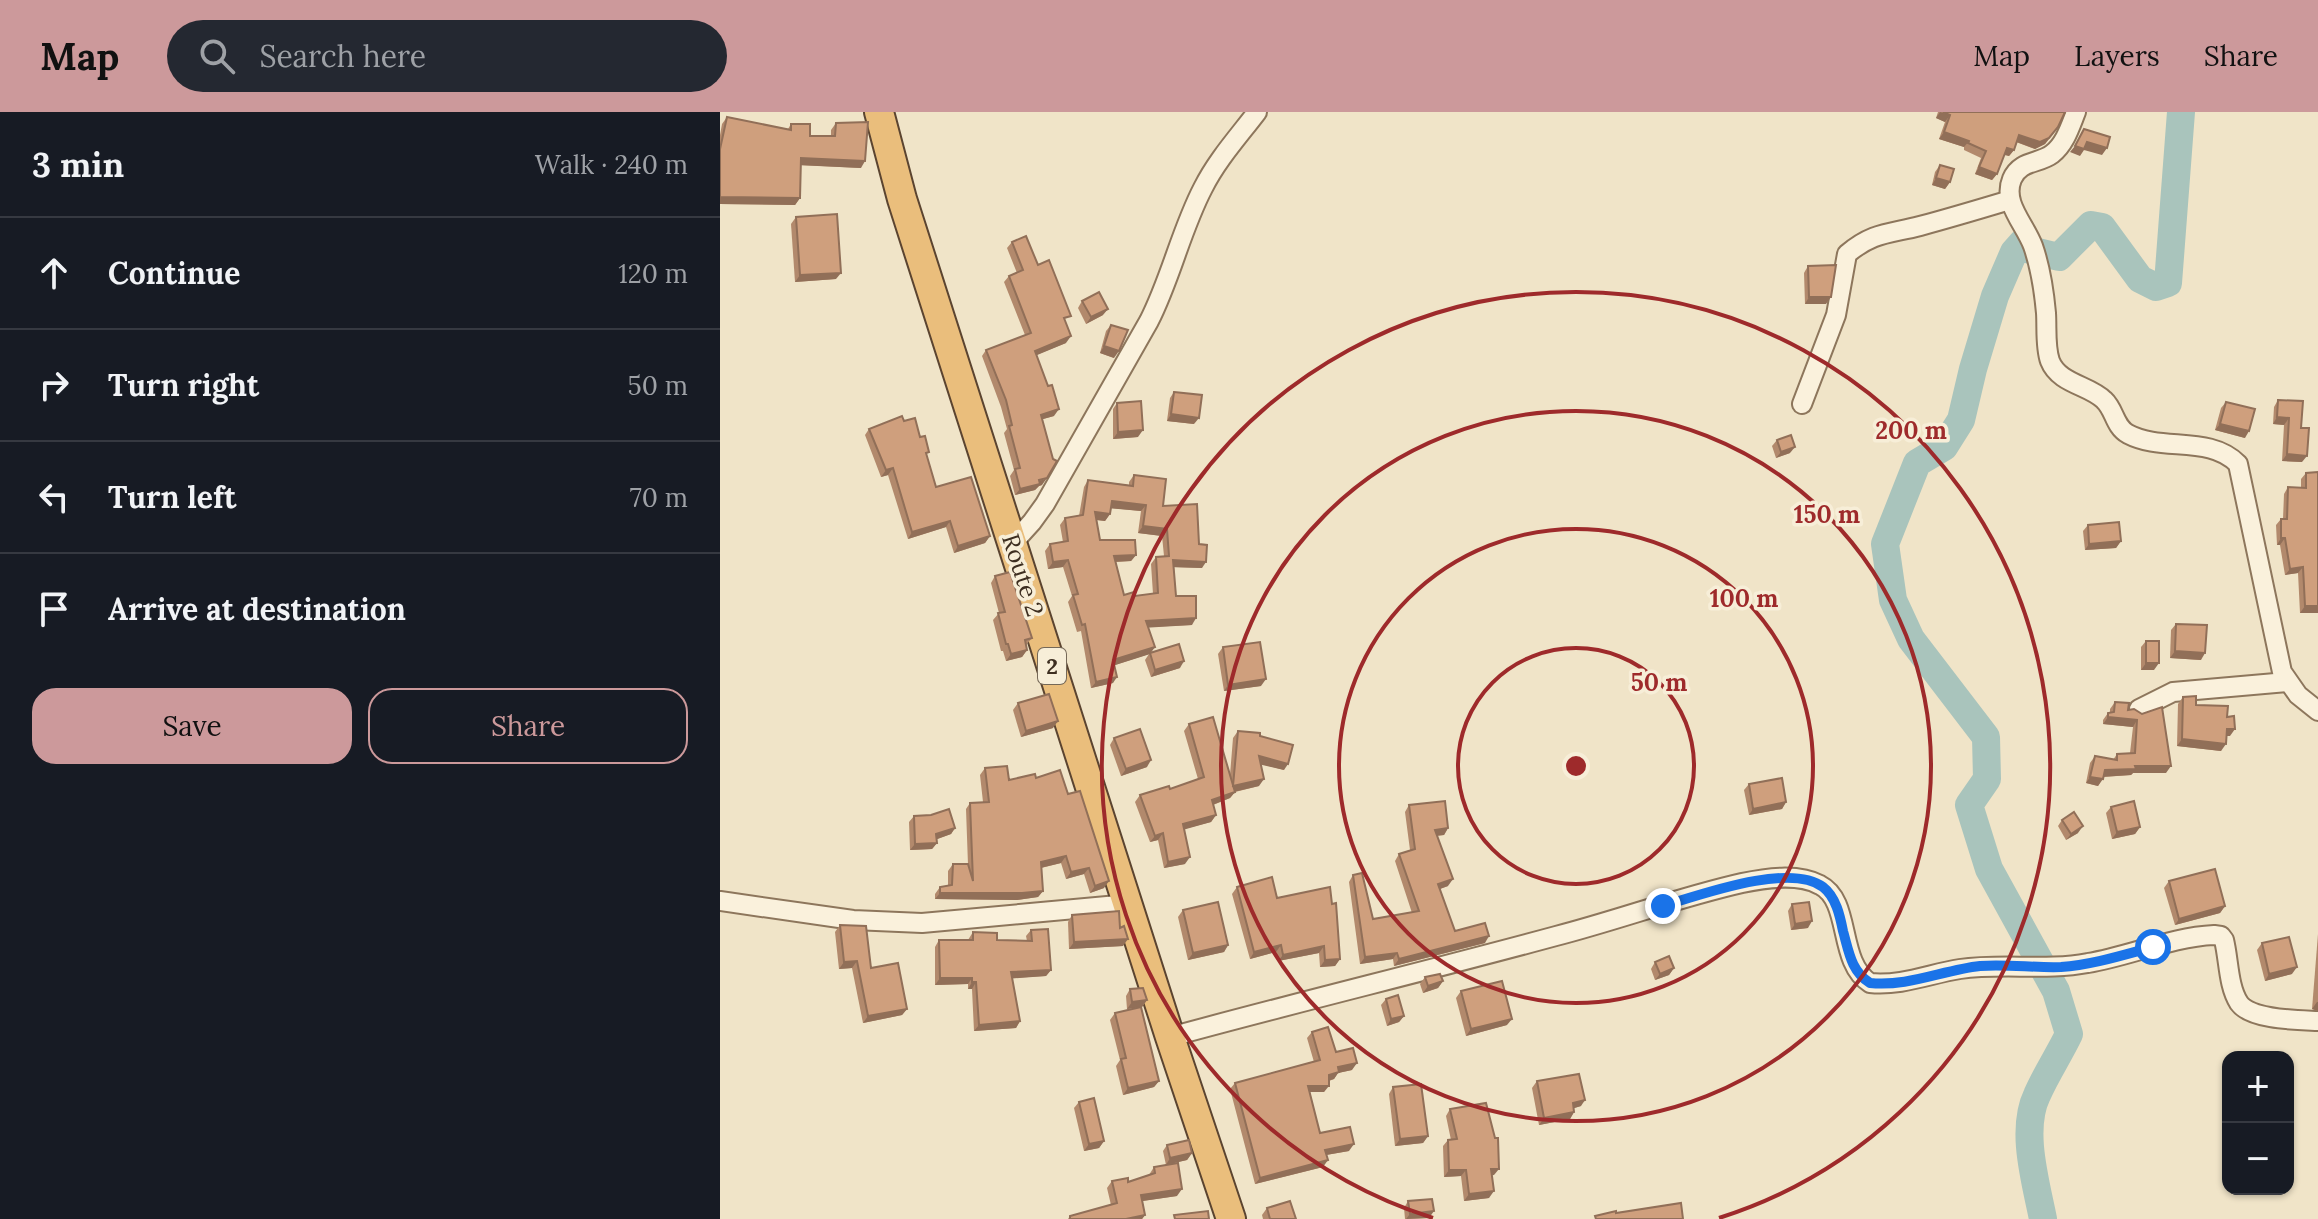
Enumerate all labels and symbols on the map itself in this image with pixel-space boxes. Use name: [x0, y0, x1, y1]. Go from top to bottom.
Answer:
text: 200 m: [1875, 415, 1947, 446]
text: 150 m: [1794, 499, 1860, 530]
street label: Route 2: [995, 530, 1051, 620]
text: 100 m: [1710, 583, 1778, 614]
road number: 2: [1038, 648, 1066, 684]
text: 50 m: [1631, 667, 1687, 698]
centre of rings: [1562, 752, 1590, 780]
route end: [1645, 888, 1681, 924]
route start: [2135, 929, 2171, 965]

